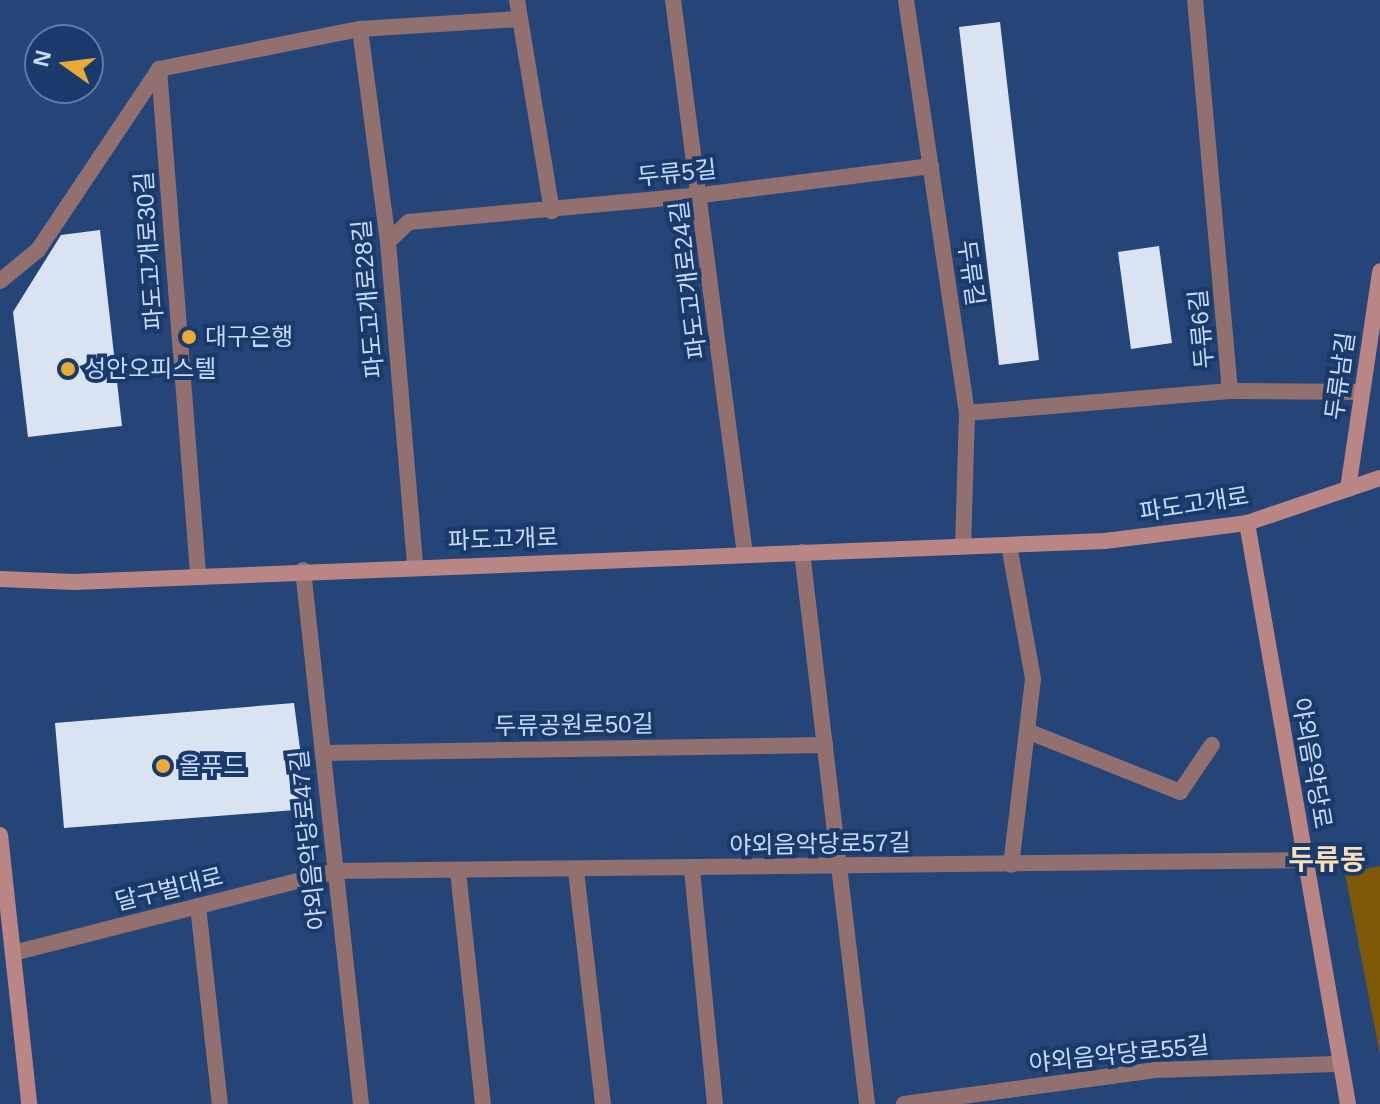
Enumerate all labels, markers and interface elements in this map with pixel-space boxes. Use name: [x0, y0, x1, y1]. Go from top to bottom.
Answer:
north arrow: [24, 24, 104, 104]
text: N: [28, 48, 56, 69]
street label: 두류5길: [636, 155, 718, 191]
street label: 파도고개로30길: [129, 171, 169, 331]
street label: 파도고개로24길: [664, 199, 712, 361]
street label: 파도고개로28길: [347, 218, 389, 380]
street label: 두류길: [952, 238, 990, 308]
street label: 두류6길: [1183, 288, 1219, 370]
place label: 대구은행: [205, 323, 293, 351]
marker: 대구은행: [180, 328, 198, 346]
street label: 두류남길: [1320, 330, 1360, 422]
place label: 성안오피스텔: [84, 355, 216, 383]
marker: 성안오피스텔: [59, 360, 77, 378]
street label: 파도고개로: [1137, 481, 1251, 527]
street label: 파도고개로: [447, 523, 559, 555]
street label: 야외음악당로: [1286, 695, 1338, 831]
street label: 두류공원로50길: [494, 709, 654, 741]
street label: 야외음악당로47길: [284, 748, 332, 932]
place label: 올푸드: [179, 752, 245, 780]
marker: 올푸드: [154, 757, 172, 775]
street label: 야외음악당로57길: [729, 828, 911, 860]
district label: 두류동: [1288, 843, 1366, 877]
street label: 달구벌대로: [112, 862, 226, 916]
street label: 야외음악당로55길: [1027, 1030, 1211, 1078]

